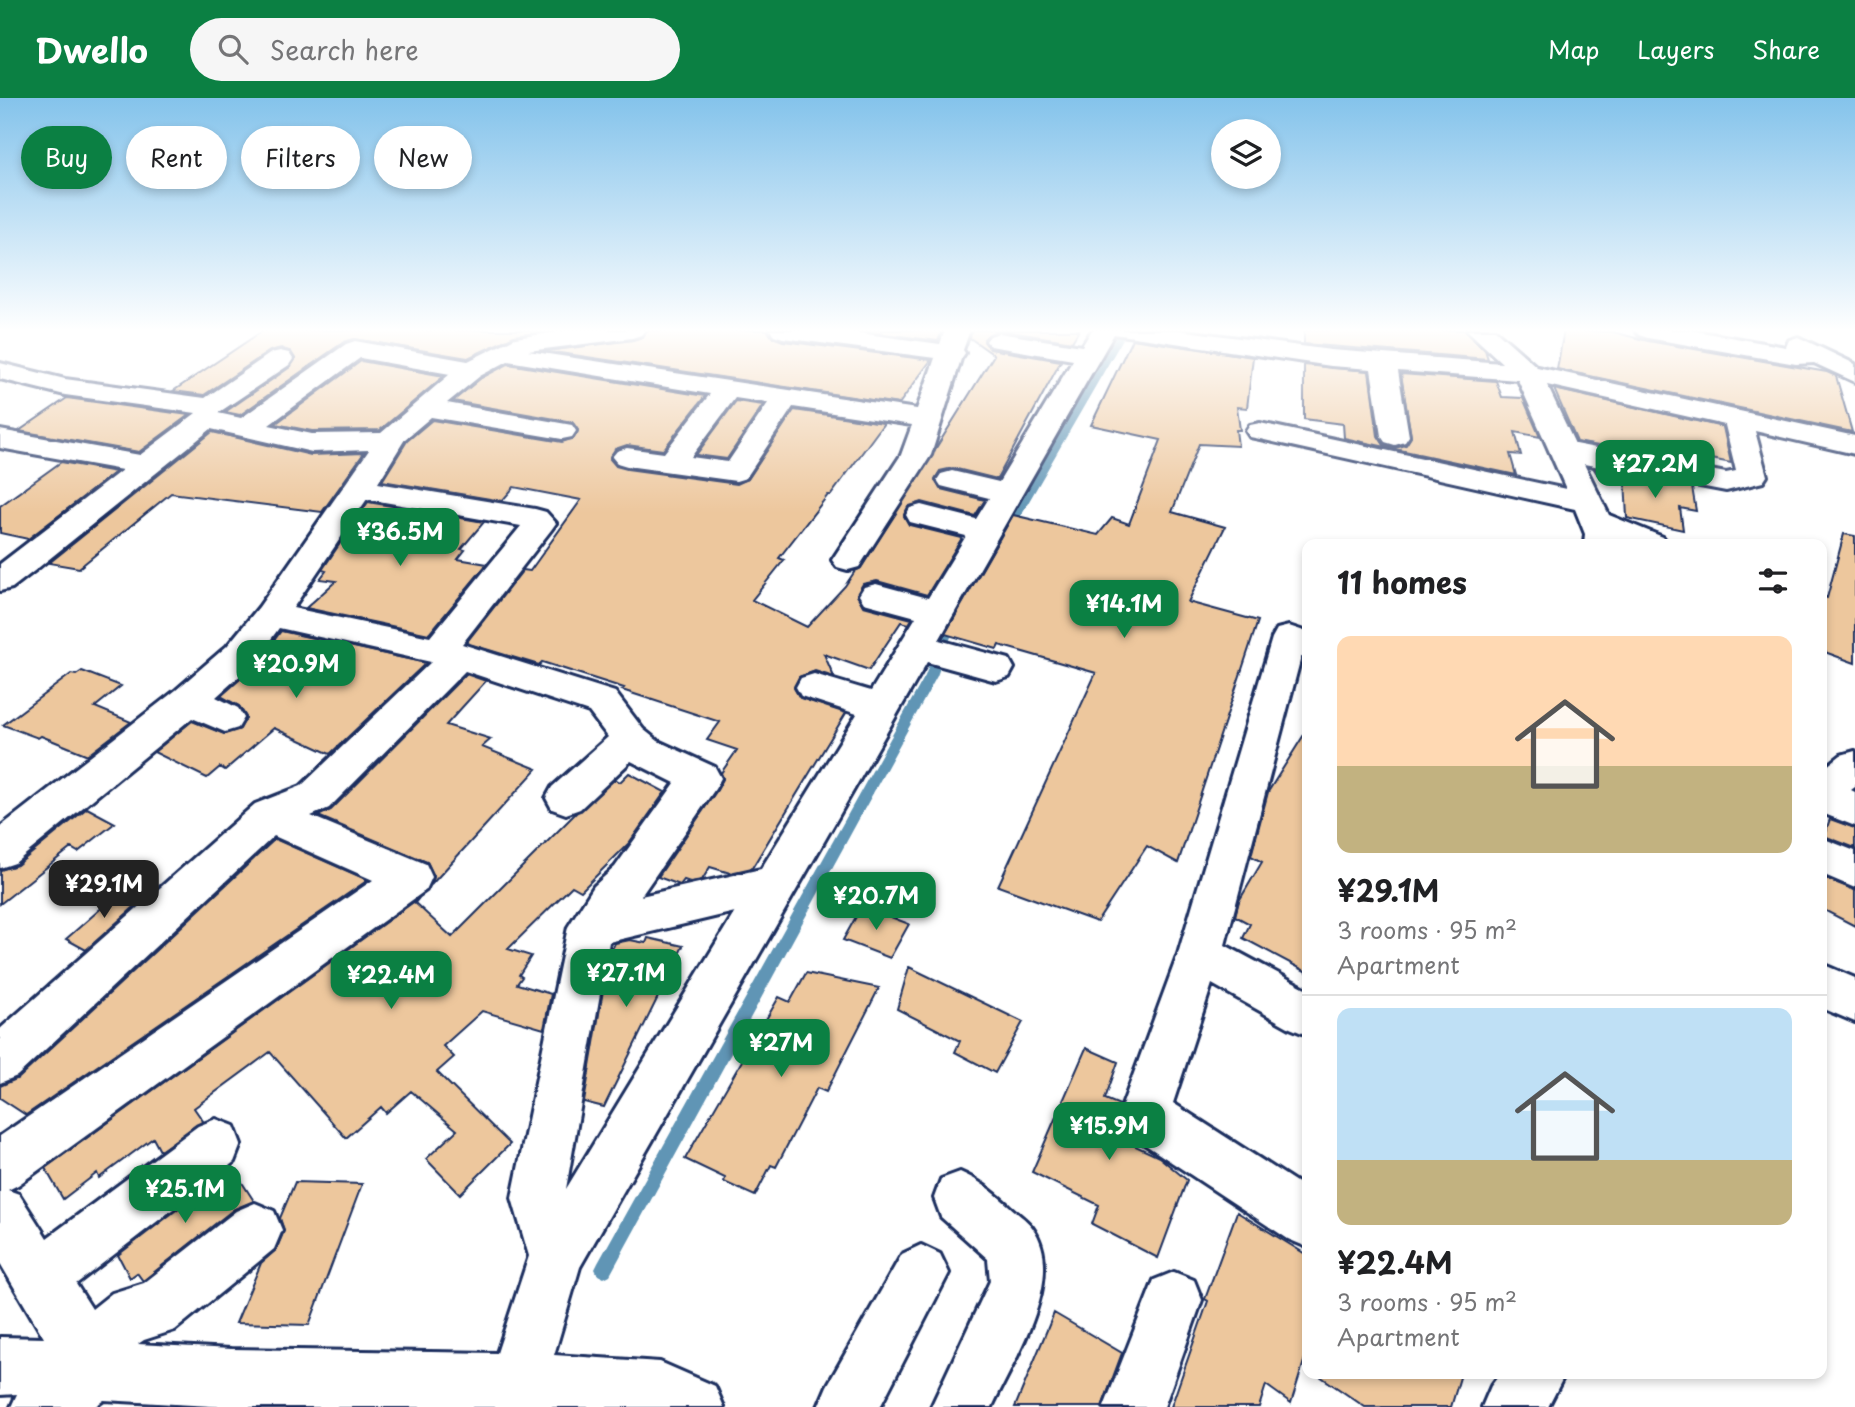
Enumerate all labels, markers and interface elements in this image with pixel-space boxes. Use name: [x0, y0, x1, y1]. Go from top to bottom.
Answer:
search box: [190, 18, 680, 81]
text: Dwello: [35, 24, 148, 74]
icon: search: [214, 30, 252, 68]
text: Search here: [270, 30, 419, 69]
text: Map: [1548, 31, 1599, 67]
text: Layers: [1637, 31, 1714, 67]
text: Share: [1752, 31, 1820, 67]
map controls: [1211, 119, 1281, 189]
button: layers: [1211, 119, 1281, 189]
chip: Buy: [21, 126, 112, 189]
chip: Rent: [126, 126, 227, 189]
chip: Filters: [241, 126, 360, 189]
chip: New: [374, 126, 472, 189]
pin: ¥27.2M: [1598, 440, 1712, 500]
text: ¥27.2M: [1612, 445, 1698, 480]
pin: ¥36.5M: [343, 508, 457, 568]
text: ¥36.5M: [356, 513, 444, 548]
text: 11 homes: [1337, 559, 1467, 604]
icon: filters: [1754, 562, 1792, 600]
pin: ¥14.1M: [1067, 580, 1181, 640]
text: ¥14.1M: [1085, 585, 1163, 620]
pin: ¥20.9M: [239, 640, 353, 700]
text: ¥20.9M: [253, 645, 339, 680]
icon: home: [1502, 681, 1628, 807]
pin: ¥29.1M: [47, 860, 161, 920]
text: ¥29.1M: [65, 865, 143, 900]
text: ¥29.1M: [1337, 867, 1439, 912]
pin: ¥20.7M: [819, 872, 933, 932]
text: ¥20.7M: [833, 877, 919, 912]
text: 3 rooms · 95 m²: [1337, 912, 1517, 947]
text: Apartment: [1337, 947, 1460, 982]
pin: ¥27.1M: [569, 950, 683, 1009]
pin: ¥22.4M: [334, 951, 448, 1011]
text: ¥27.1M: [586, 954, 666, 989]
text: ¥22.4M: [347, 956, 435, 991]
pin: ¥27M: [740, 1020, 822, 1079]
text: ¥27M: [749, 1024, 813, 1059]
icon: home: [1502, 1053, 1628, 1179]
pin: ¥15.9M: [1052, 1102, 1166, 1162]
text: ¥15.9M: [1069, 1107, 1149, 1142]
pin: ¥25.1M: [128, 1166, 242, 1225]
text: ¥25.1M: [145, 1170, 225, 1205]
text: ¥22.4M: [1337, 1239, 1453, 1284]
text: 3 rooms · 95 m²: [1337, 1284, 1517, 1319]
text: Apartment: [1337, 1319, 1460, 1354]

